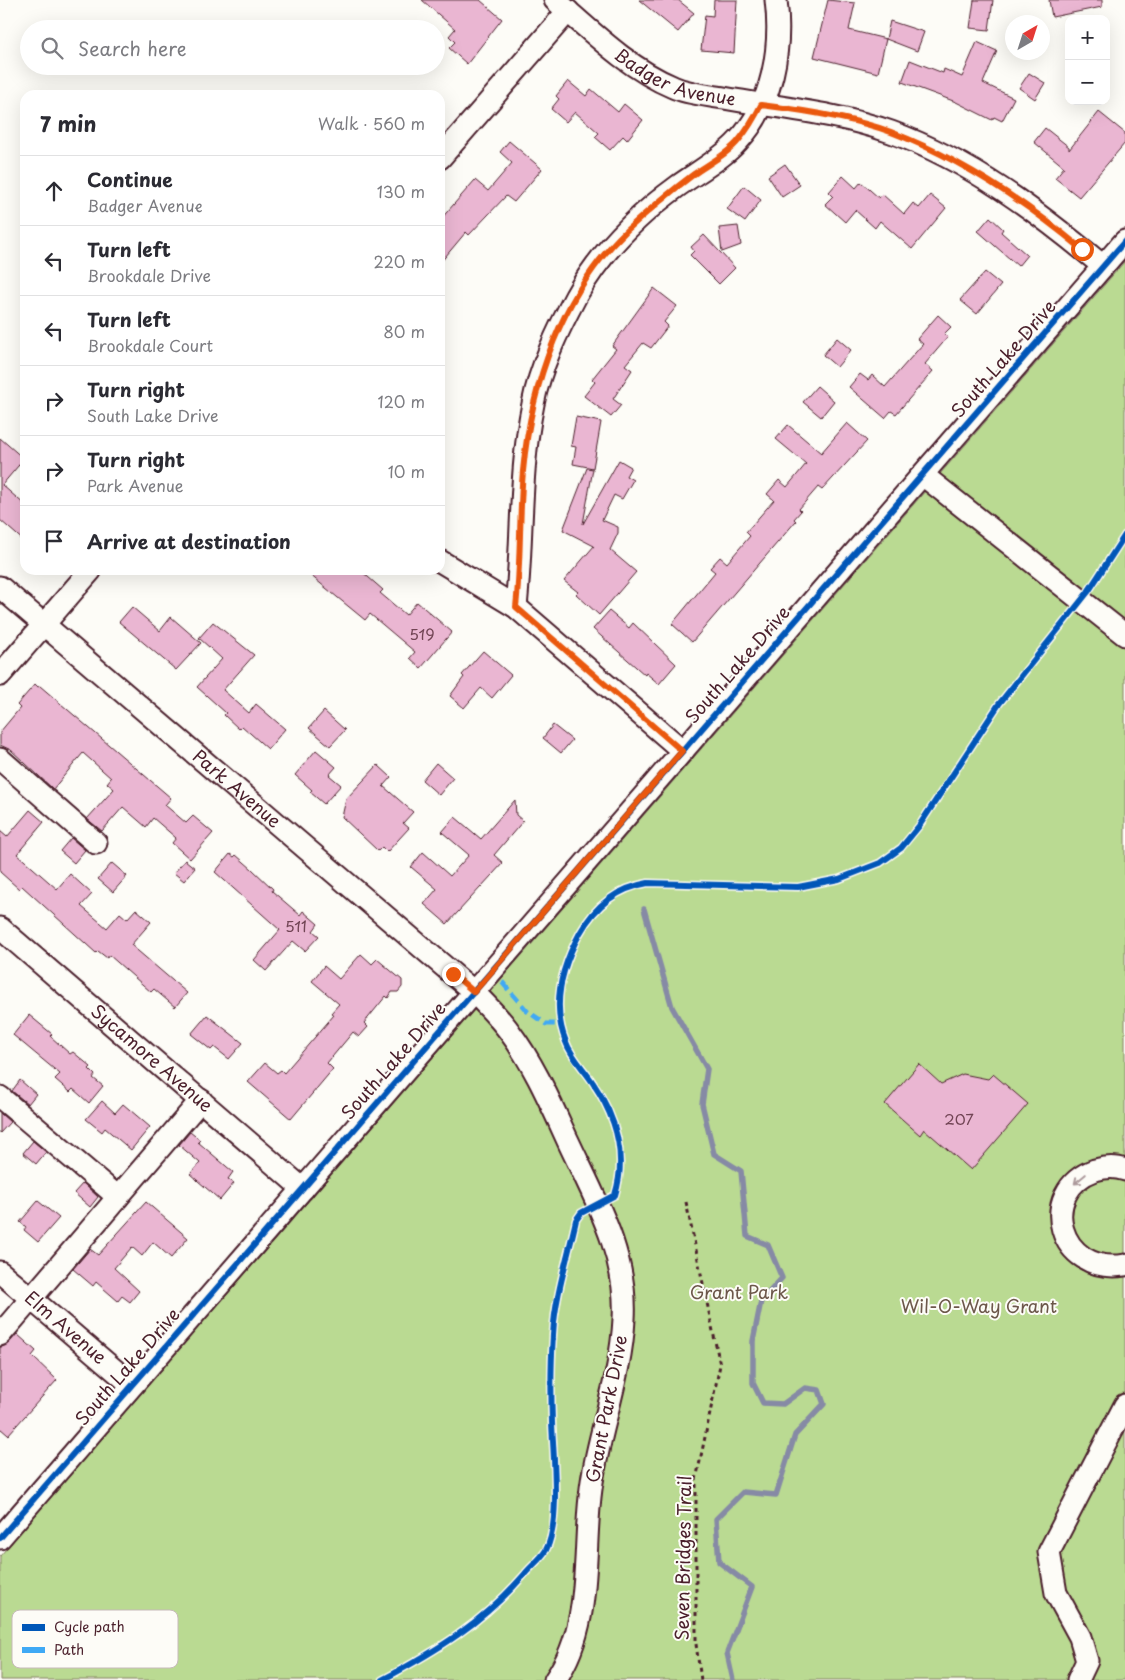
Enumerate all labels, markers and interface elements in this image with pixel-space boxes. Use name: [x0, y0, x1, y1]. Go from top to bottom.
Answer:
north arrow: [1005, 15, 1050, 60]
map controls: [1065, 15, 1110, 105]
button: +: [1065, 15, 1110, 60]
search box: [20, 20, 445, 75]
icon: search: [38, 34, 66, 62]
text: Search here: [78, 34, 187, 62]
street label: Badger Avenue: [609, 41, 738, 112]
button: −: [1065, 60, 1110, 105]
text: 7 min: [40, 107, 96, 139]
text: Walk · 560 m: [318, 111, 425, 135]
text: Continue: [87, 165, 173, 193]
icon: ahead: [40, 177, 68, 205]
text: 130 m: [377, 179, 425, 203]
text: Badger Avenue: [87, 193, 203, 217]
text: Turn left: [87, 235, 171, 263]
route start: [1071, 238, 1094, 261]
icon: left: [40, 247, 68, 275]
text: 220 m: [374, 249, 425, 273]
text: Brookdale Drive: [87, 263, 211, 287]
street label: South Lake Drive: [944, 293, 1062, 423]
text: Turn left: [87, 305, 171, 333]
icon: left: [40, 317, 68, 345]
text: 80 m: [383, 319, 425, 343]
text: Brookdale Court: [87, 333, 213, 357]
text: Turn right: [87, 375, 185, 403]
icon: right: [40, 387, 68, 415]
text: 120 m: [378, 389, 425, 413]
text: South Lake Drive: [87, 403, 218, 427]
text: Turn right: [87, 445, 185, 473]
icon: right: [40, 457, 68, 485]
text: 10 m: [388, 459, 425, 483]
text: Park Avenue: [87, 473, 184, 497]
icon: arrive: [40, 527, 68, 555]
text: Arrive at destination: [87, 527, 291, 555]
street label: South Lake Drive: [678, 599, 796, 729]
house number: 519: [409, 622, 435, 645]
street label: Park Avenue: [187, 742, 288, 834]
house number: 511: [285, 914, 307, 937]
route end: [442, 963, 465, 986]
street label: South Lake Drive: [334, 995, 452, 1125]
street label: Sycamore Avenue: [86, 997, 220, 1118]
house number: 207: [944, 1107, 974, 1130]
one-way arrow: [1073, 1173, 1086, 1185]
park label: Grant Park: [690, 1278, 788, 1305]
street label: Elm Avenue: [19, 1284, 113, 1370]
park label: Wil-O-Way Grant: [901, 1292, 1057, 1319]
street label: South Lake Drive: [68, 1301, 186, 1431]
street label: Grant Park Drive: [578, 1333, 633, 1485]
street label: Seven Bridges Trail: [668, 1475, 697, 1641]
legend: [12, 1610, 178, 1668]
text: Cycle path: [54, 1616, 125, 1637]
text: Path: [54, 1639, 84, 1660]

